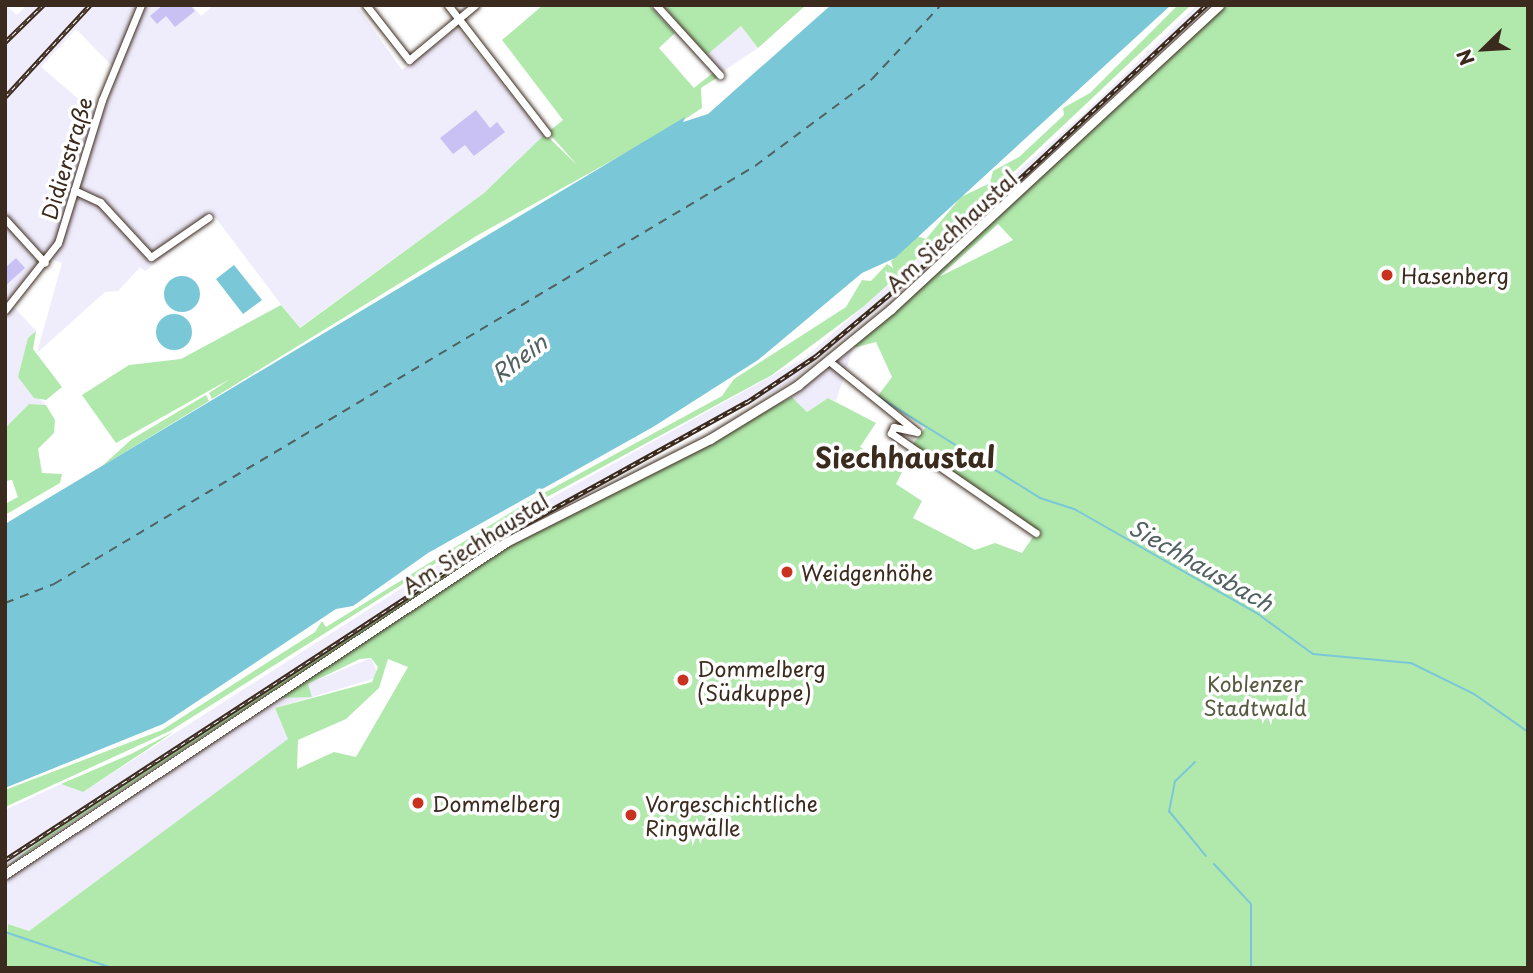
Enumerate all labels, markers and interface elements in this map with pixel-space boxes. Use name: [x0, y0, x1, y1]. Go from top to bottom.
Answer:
north arrow: [1449, 14, 1519, 84]
text: N: [1449, 45, 1481, 70]
street label: Didierstraße: [35, 94, 97, 222]
street label: Am Siechhaustal: [880, 165, 1022, 297]
place label: Hasenberg: [1401, 262, 1509, 288]
marker: Hasenberg: [1379, 267, 1395, 283]
water label: Rhein: [486, 328, 552, 388]
district label: Siechhaustal: [815, 440, 995, 474]
street label: Am Siechhaustal: [397, 488, 553, 598]
water label: Siechhausbach: [1124, 513, 1278, 617]
place label: Weidgenhöhe: [801, 559, 933, 585]
marker: Weidgenhöhe: [779, 564, 795, 580]
place label: Dommelberg (Südkuppe): [697, 655, 826, 705]
park label: Koblenzer Stadtwald: [1203, 670, 1307, 720]
marker: Dommelberg (Südkuppe): [675, 672, 691, 688]
place label: Dommelberg: [432, 790, 561, 816]
place label: Vorgeschichtliche Ringwälle: [645, 790, 818, 840]
marker: Dommelberg: [410, 795, 426, 811]
marker: Vorgeschichtliche Ringwälle: [623, 807, 639, 823]

